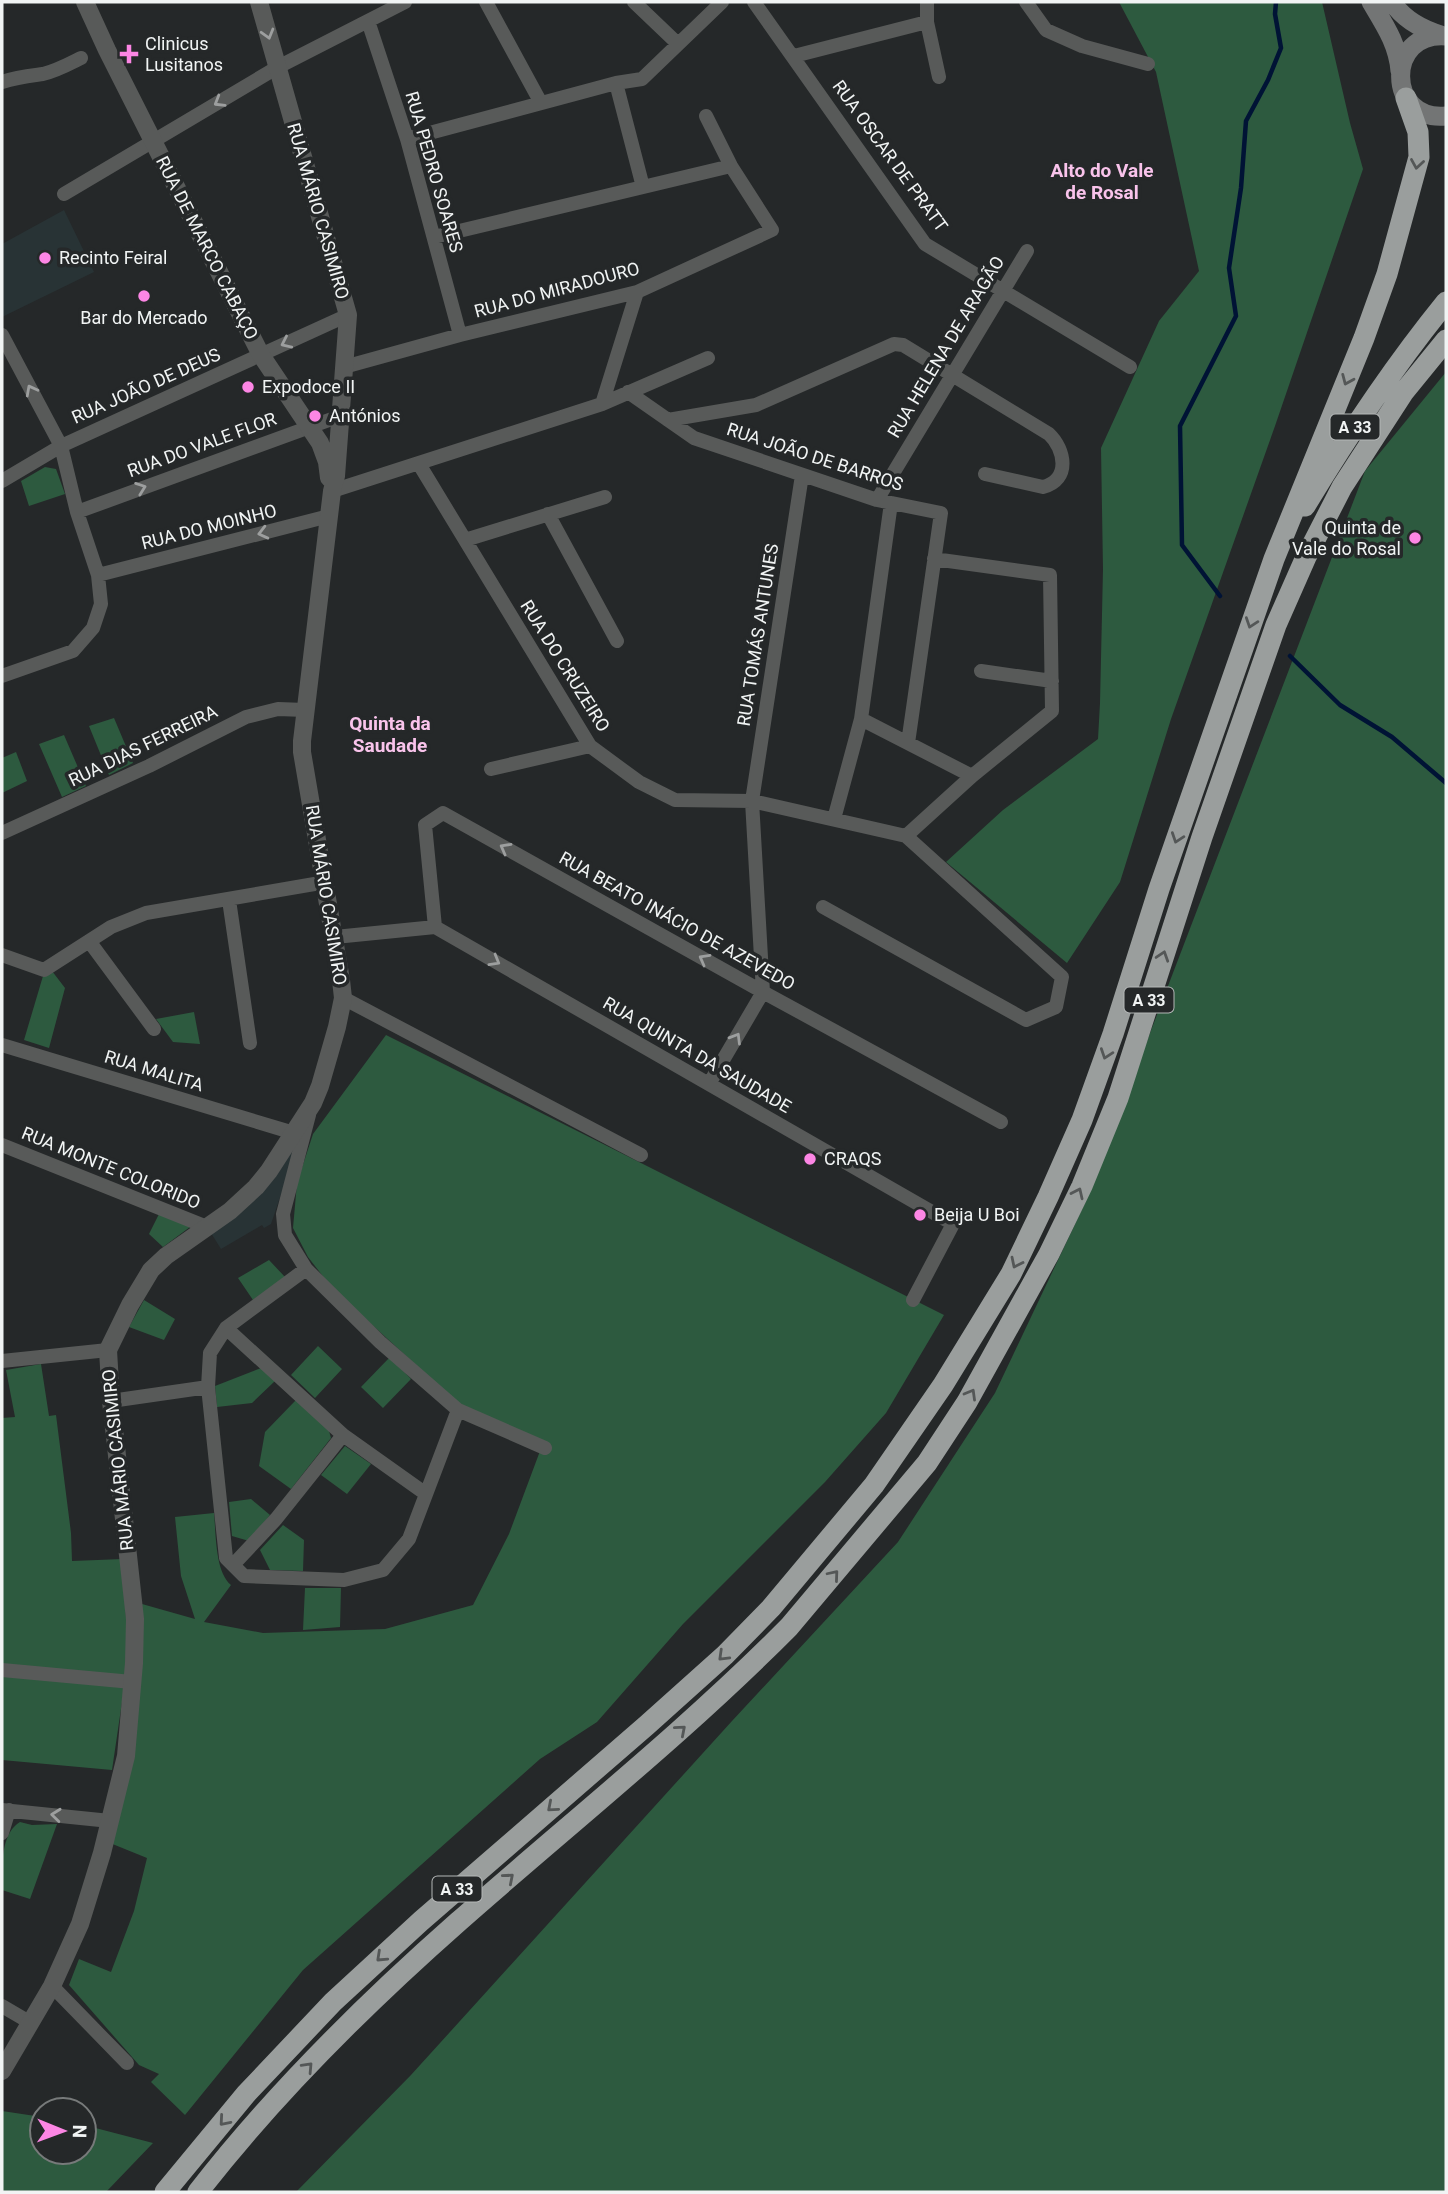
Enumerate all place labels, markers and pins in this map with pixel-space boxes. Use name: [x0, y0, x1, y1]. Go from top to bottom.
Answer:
place label: Clinicus Lusitanos: [145, 33, 223, 75]
marker: Clinicus Lusitanos: [119, 44, 139, 64]
place label: Recinto Feiral: [59, 247, 167, 268]
marker: Recinto Feiral: [37, 250, 53, 266]
marker: Bar do Mercado: [136, 288, 152, 304]
place label: Bar do Mercado: [80, 307, 208, 328]
place label: Expodoce II: [262, 376, 355, 397]
marker: Expodoce II: [240, 379, 256, 395]
place label: Antónios: [329, 405, 401, 426]
marker: Antónios: [307, 408, 323, 424]
place label: Quinta de Vale do Rosal: [1292, 517, 1401, 559]
marker: Quinta de Vale do Rosal: [1407, 530, 1423, 546]
place label: CRAQS: [824, 1148, 882, 1169]
marker: CRAQS: [802, 1151, 818, 1167]
place label: Beija U Boi: [934, 1204, 1020, 1225]
marker: Beija U Boi: [912, 1207, 928, 1223]

